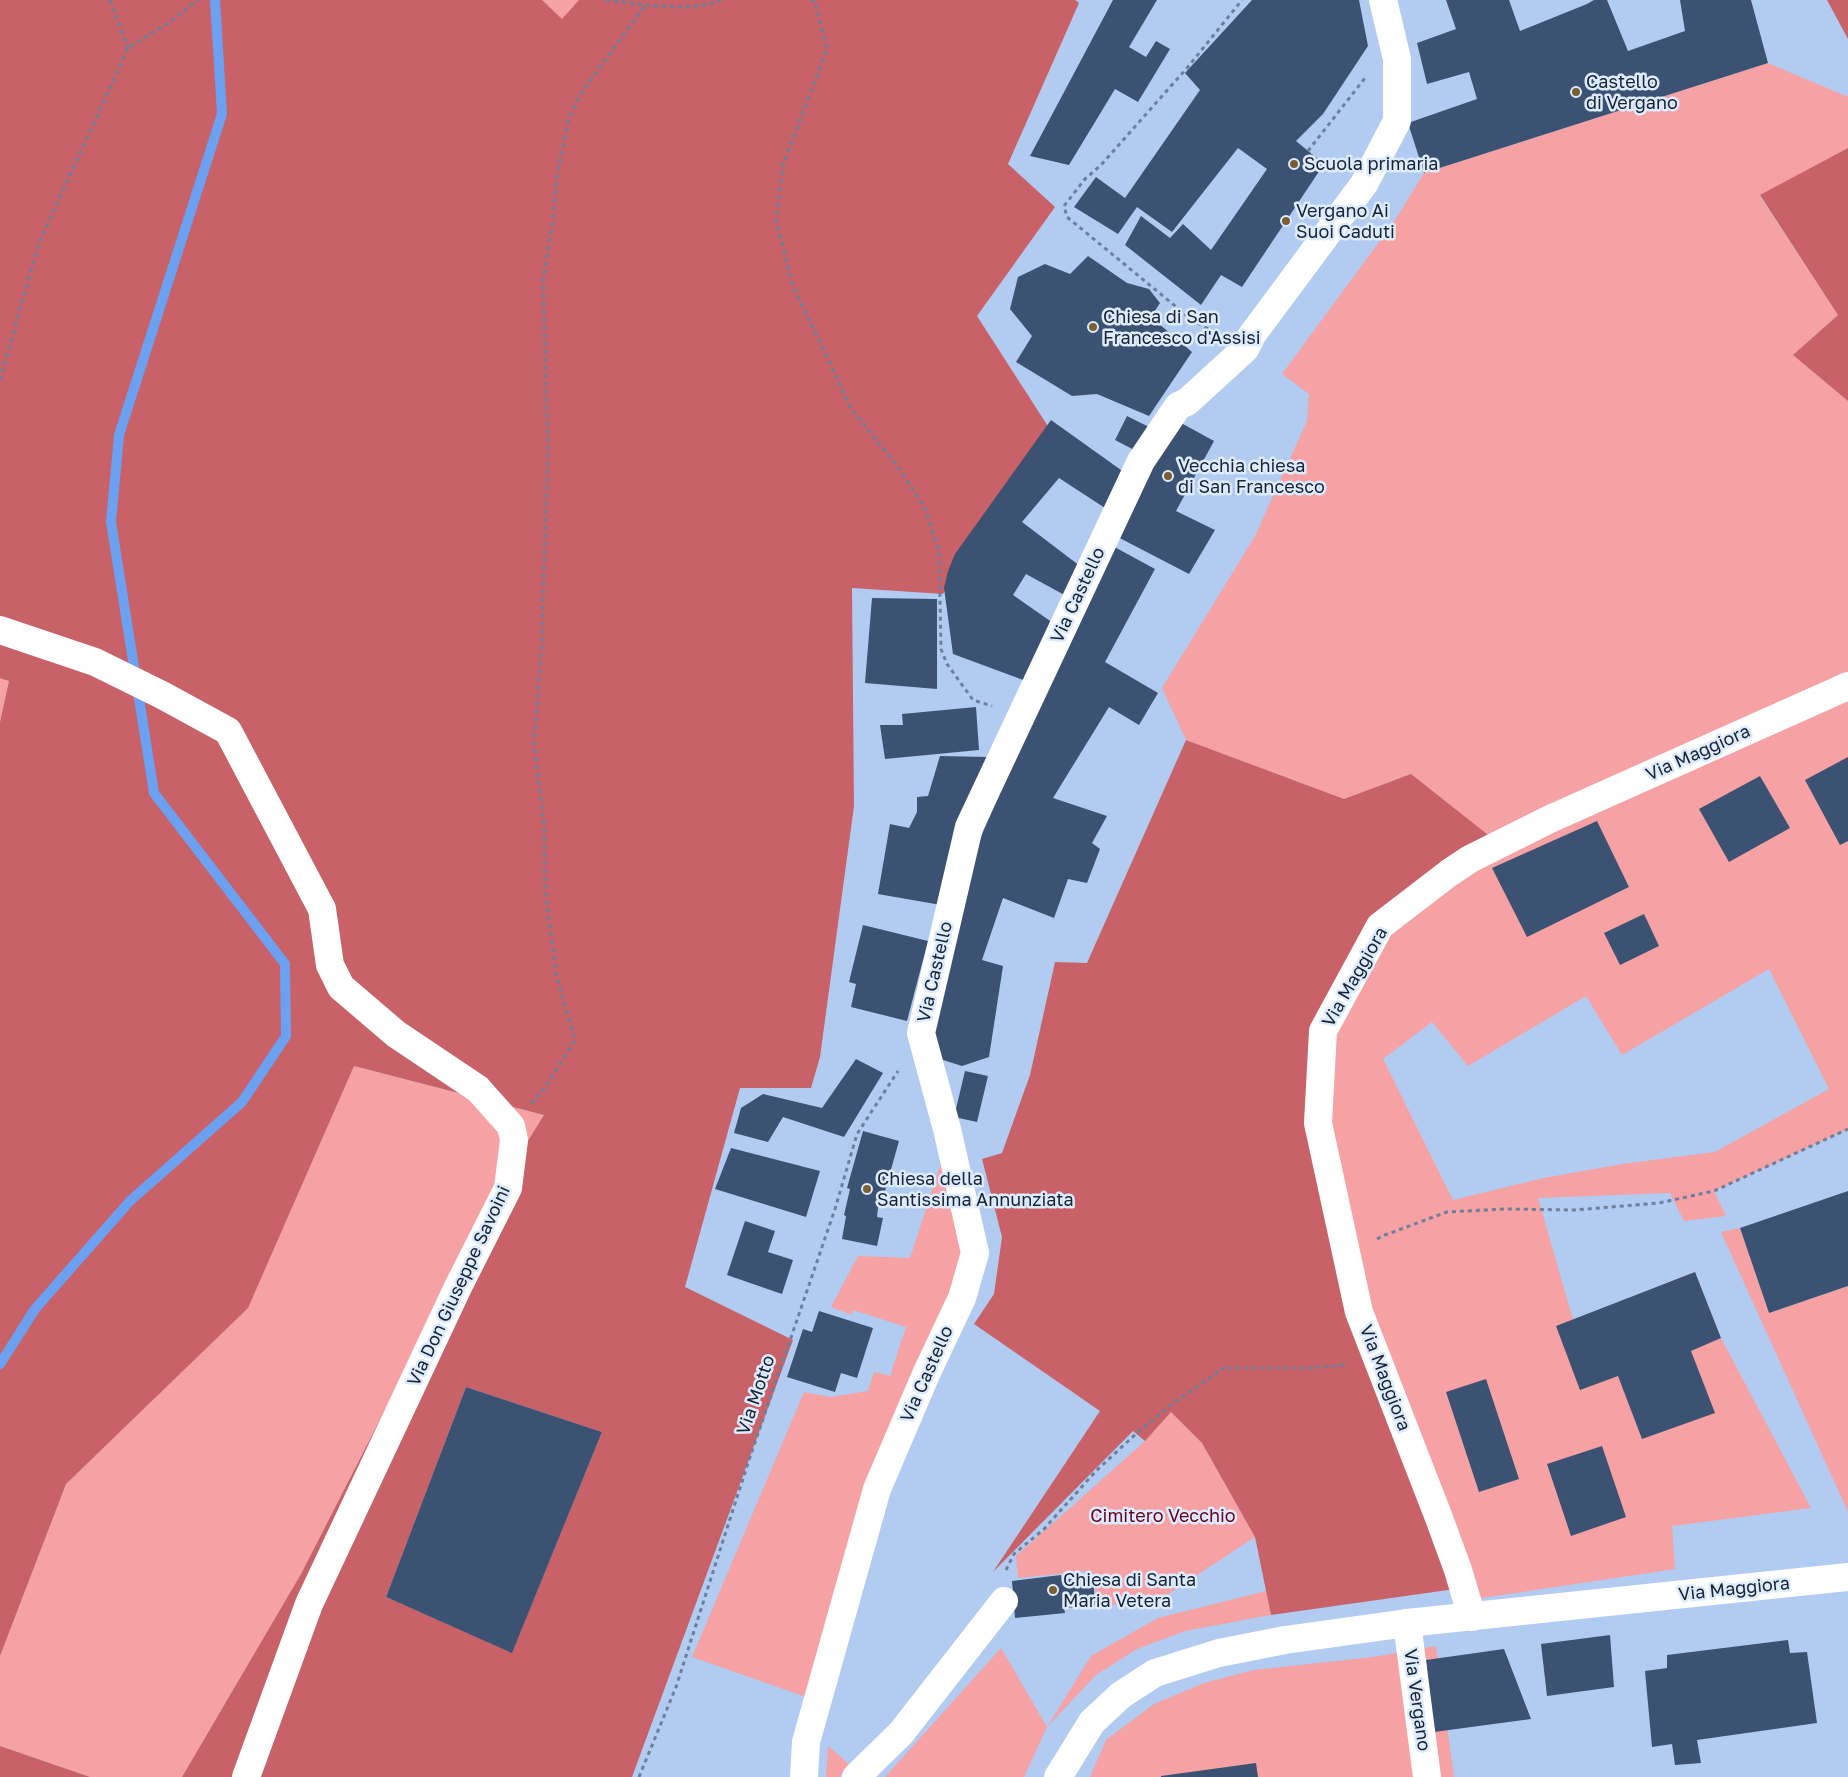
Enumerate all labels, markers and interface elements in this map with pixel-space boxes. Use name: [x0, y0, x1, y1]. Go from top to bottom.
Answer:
place label: Castello di Vergano: [1586, 71, 1678, 114]
marker: Castello di Vergano: [1570, 86, 1582, 98]
place label: Scuola primaria: [1304, 153, 1438, 175]
marker: Scuola primaria: [1288, 158, 1300, 170]
place label: Vergano Ai Suoi Caduti: [1296, 200, 1395, 242]
marker: Vergano Ai Suoi Caduti: [1280, 215, 1292, 227]
place label: Chiesa di San Francesco d'Assisi: [1103, 306, 1261, 348]
marker: Chiesa di San Francesco d'Assisi: [1087, 321, 1099, 333]
place label: Vecchia chiesa di San Francesco: [1178, 455, 1325, 498]
marker: Vecchia chiesa di San Francesco: [1162, 470, 1174, 482]
street label: Via Castello: [1046, 544, 1110, 646]
street label: Via Maggiora: [1642, 720, 1754, 786]
street label: Via Castello: [913, 919, 957, 1025]
street label: Via Maggiora: [1318, 923, 1392, 1031]
place label: Chiesa della Santissima Annunziata: [877, 1168, 1074, 1210]
street label: Via Don Giuseppe Savoini: [403, 1182, 515, 1390]
marker: Chiesa della Santissima Annunziata: [861, 1183, 873, 1195]
street label: Via Castello: [896, 1322, 958, 1426]
street label: Via Maggiora: [1355, 1322, 1415, 1434]
street label: Via Motto: [732, 1352, 780, 1438]
park label: Cimitero Vecchio: [1090, 1505, 1236, 1527]
place label: Chiesa di Santa Maria Vetera: [1063, 1569, 1196, 1612]
street label: Via Maggiora: [1677, 1572, 1791, 1606]
marker: Chiesa di Santa Maria Vetera: [1047, 1584, 1059, 1596]
street label: Via Vergano: [1399, 1648, 1435, 1752]

